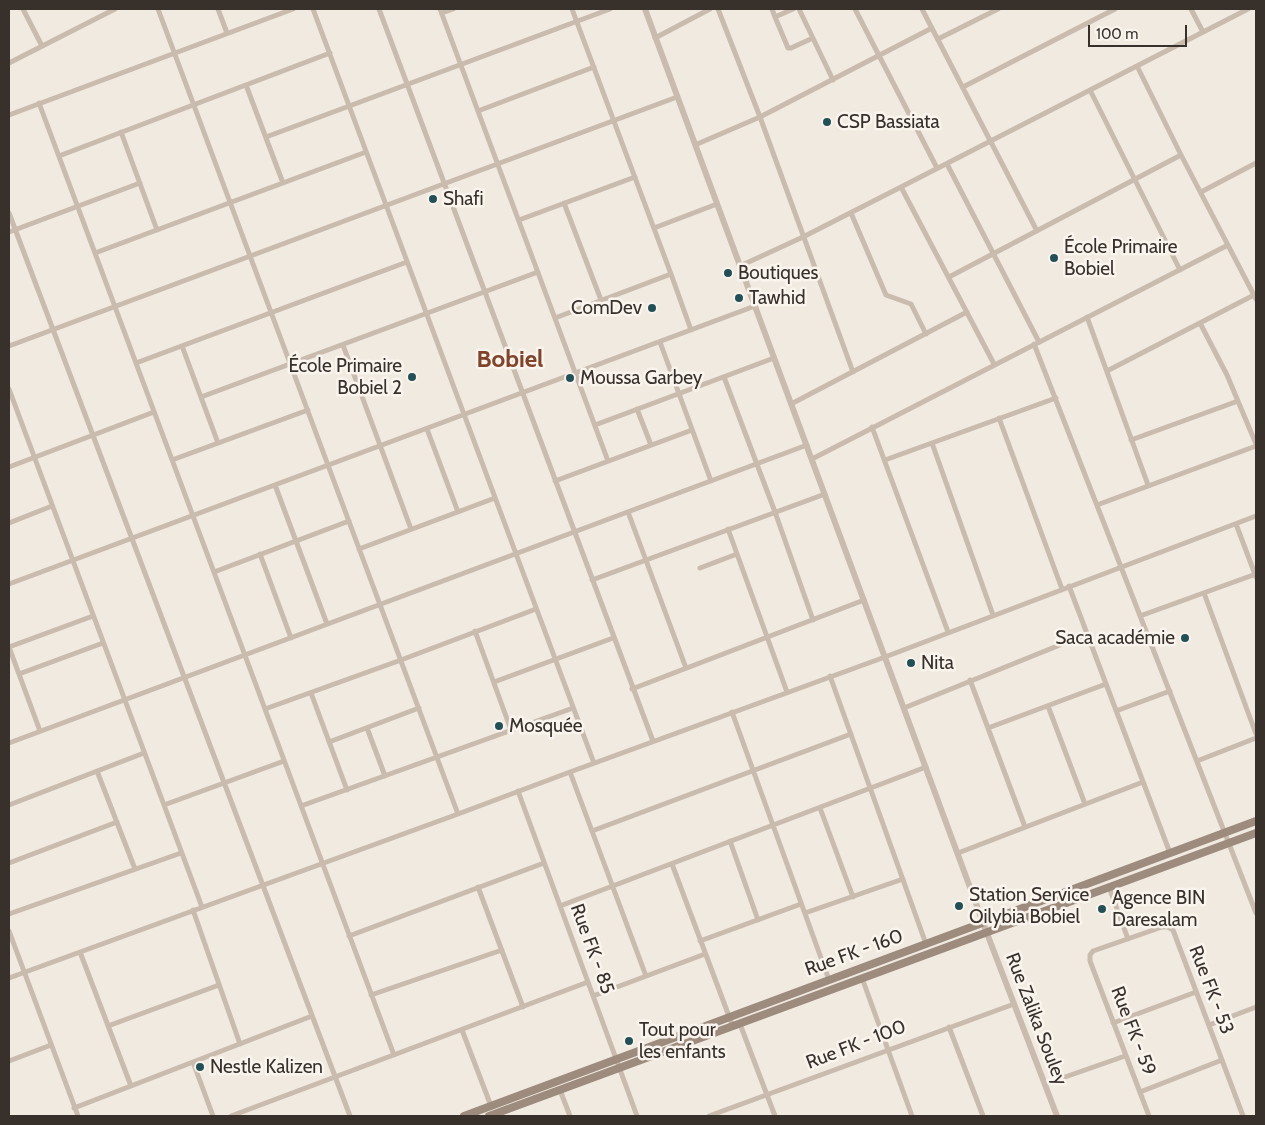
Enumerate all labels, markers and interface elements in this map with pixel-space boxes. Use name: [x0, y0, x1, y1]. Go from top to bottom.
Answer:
scale bar: [1090, 15, 1189, 47]
text: 100 m: [1096, 25, 1138, 43]
place label: CSP Bassiata: [837, 111, 940, 133]
marker: CSP Bassiata: [821, 116, 833, 128]
place label: Shafi: [443, 188, 484, 210]
marker: Shafi: [427, 193, 439, 205]
place label: École Primaire Bobiel: [1064, 236, 1178, 280]
marker: École Primaire Bobiel: [1048, 252, 1060, 264]
place label: Boutiques: [738, 262, 818, 284]
marker: Boutiques: [722, 267, 734, 279]
place label: Tawhid: [749, 287, 805, 309]
marker: Tawhid: [733, 292, 745, 304]
place label: ComDev: [571, 297, 642, 319]
marker: ComDev: [646, 302, 658, 314]
district label: Bobiel: [477, 346, 543, 374]
place label: École Primaire Bobiel 2: [288, 355, 402, 399]
place label: Moussa Garbey: [580, 367, 702, 389]
marker: École Primaire Bobiel 2: [406, 371, 418, 383]
marker: Moussa Garbey: [564, 372, 576, 384]
place label: Saca académie: [1055, 627, 1175, 649]
marker: Saca académie: [1179, 632, 1191, 644]
place label: Nita: [921, 652, 954, 674]
marker: Nita: [905, 657, 917, 669]
place label: Mosquée: [509, 715, 583, 737]
marker: Mosquée: [493, 720, 505, 732]
place label: Station Service Oilybia Bobiel: [969, 884, 1089, 928]
place label: Agence BIN Daresalam: [1112, 887, 1205, 931]
marker: Station Service Oilybia Bobiel: [953, 900, 965, 912]
street label: Rue FK - 85: [565, 901, 619, 997]
marker: Agence BIN Daresalam: [1096, 903, 1108, 915]
street label: Rue FK - 160: [802, 925, 906, 981]
street label: Rue FK - 53: [1184, 942, 1238, 1038]
street label: Rue Zalika Souley: [1000, 950, 1072, 1088]
street label: Rue FK - 59: [1106, 983, 1160, 1079]
street label: Rue FK - 100: [803, 1016, 909, 1074]
place label: Tout pour les enfants: [639, 1019, 726, 1063]
marker: Tout pour les enfants: [623, 1035, 635, 1047]
place label: Nestle Kalizen: [210, 1056, 323, 1078]
marker: Nestle Kalizen: [194, 1061, 206, 1073]

